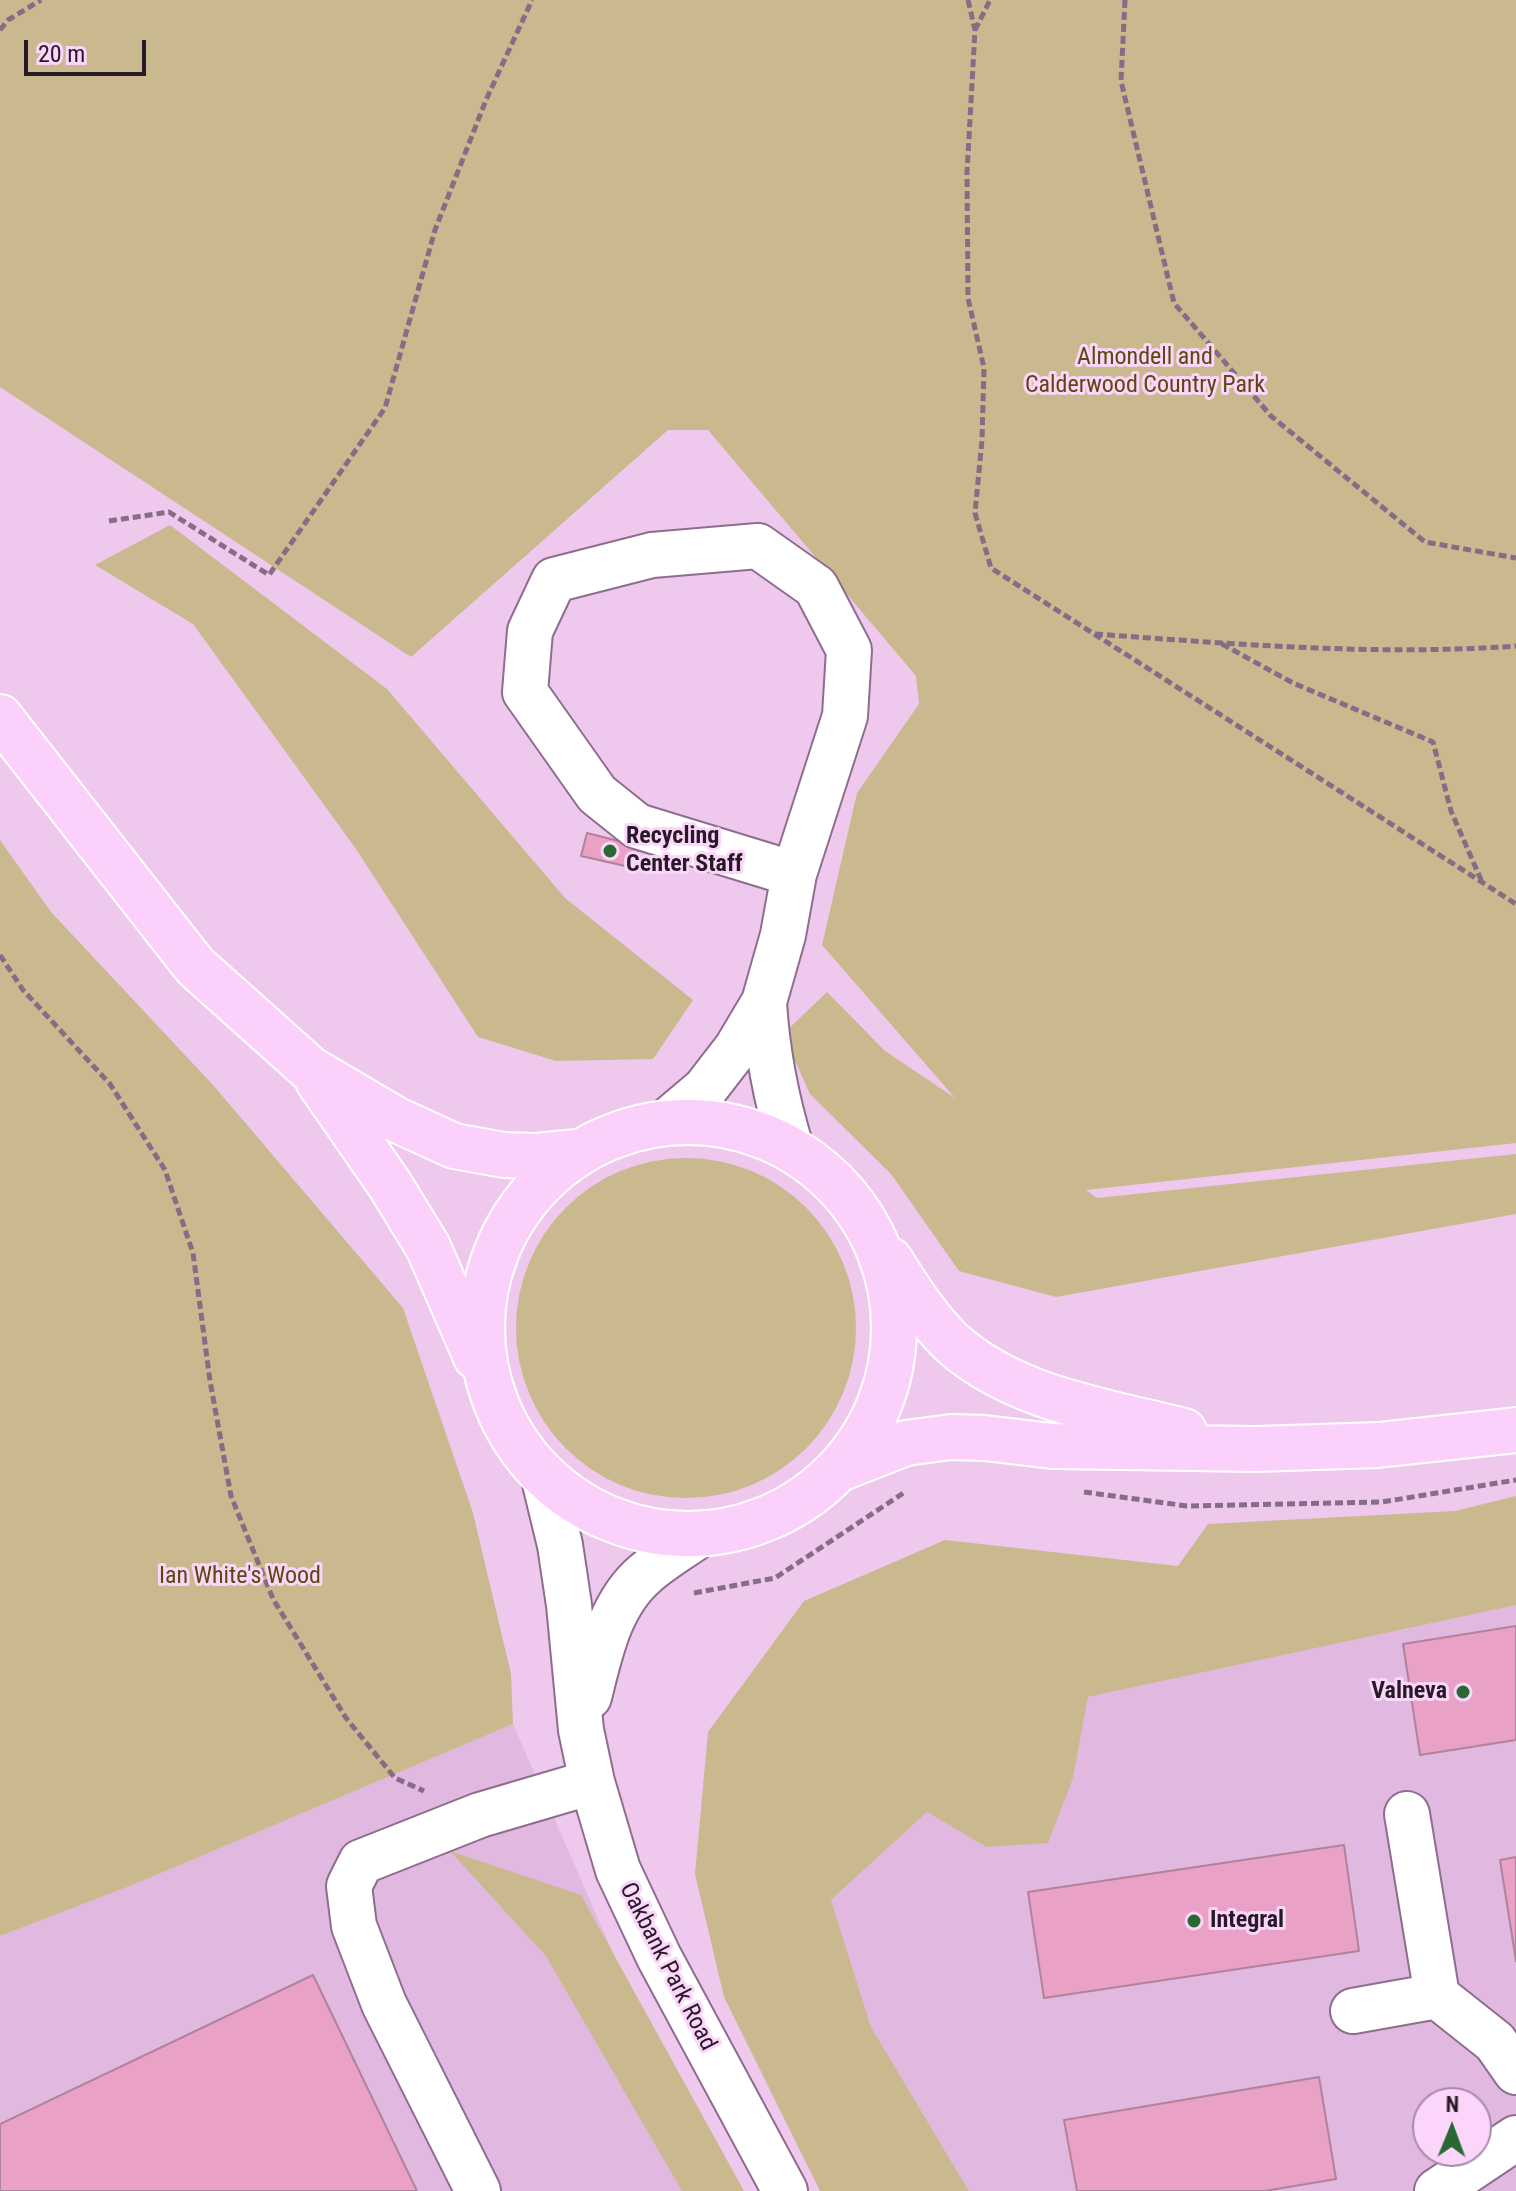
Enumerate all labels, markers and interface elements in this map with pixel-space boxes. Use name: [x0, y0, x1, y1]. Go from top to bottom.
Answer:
scale bar: [28, 24, 150, 74]
text: 20 m: [38, 40, 85, 68]
park label: Almondell and Calderwood Country Park: [1025, 344, 1265, 400]
place label: Recycling Center Staff: [626, 823, 743, 879]
marker: Recycling Center Staff: [601, 842, 619, 860]
park label: Ian White's Wood: [159, 1563, 321, 1591]
place label: Valneva: [1371, 1678, 1447, 1706]
marker: Valneva: [1454, 1683, 1472, 1701]
street label: Oakbank Park Road: [612, 1878, 722, 2056]
place label: Integral: [1210, 1907, 1284, 1935]
marker: Integral: [1185, 1912, 1203, 1930]
north arrow: [1412, 2087, 1492, 2167]
text: N: [1445, 2092, 1459, 2117]

